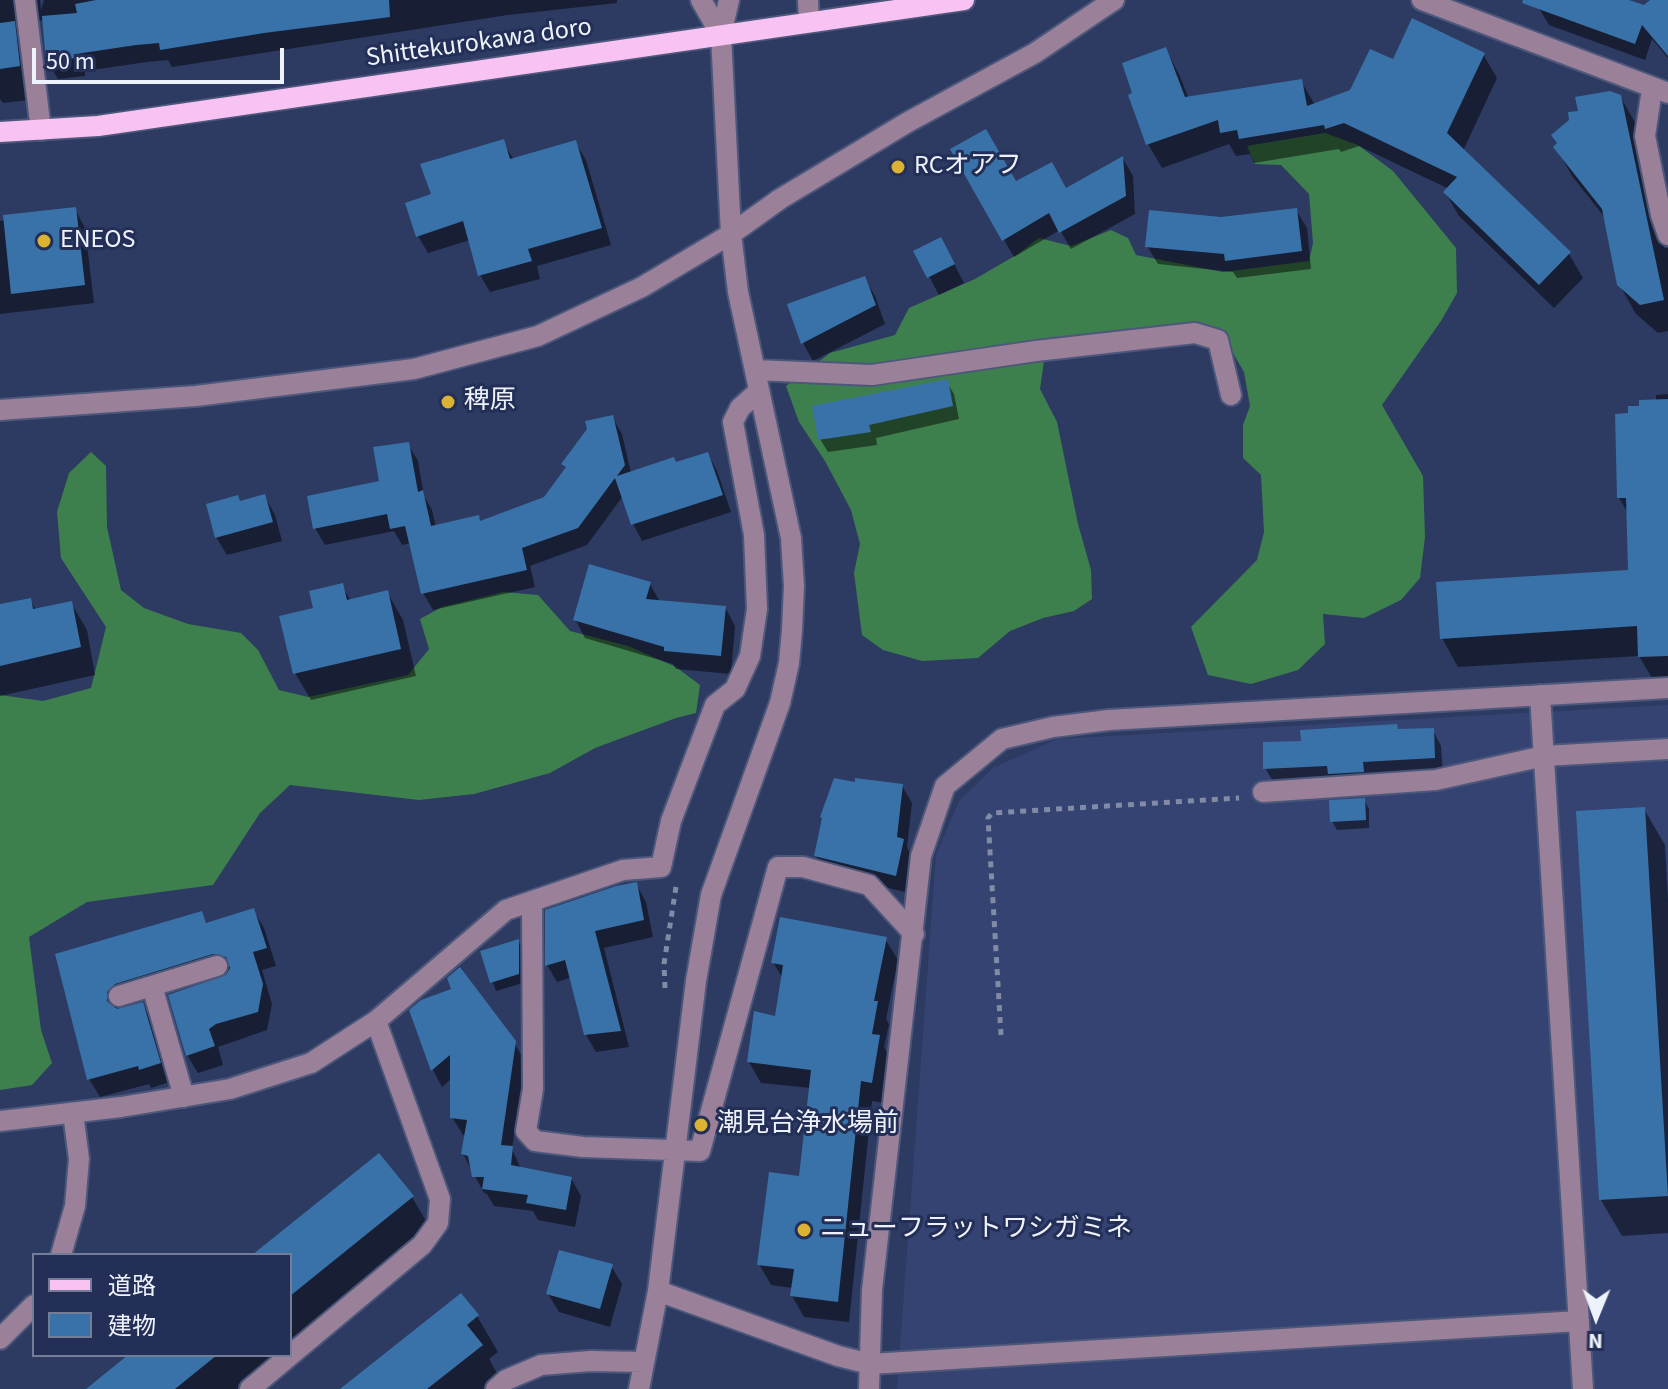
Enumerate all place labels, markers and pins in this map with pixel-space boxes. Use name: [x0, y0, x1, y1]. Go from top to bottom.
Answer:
place label: RCオアフ: [914, 151, 1022, 183]
marker: RCオアフ: [889, 158, 907, 176]
place label: ENEOS: [60, 225, 135, 257]
marker: ENEOS: [35, 232, 53, 250]
place label: 稗原: [464, 386, 516, 418]
marker: 稗原: [439, 393, 457, 411]
place label: 潮見台浄水場前: [717, 1109, 899, 1141]
marker: 潮見台浄水場前: [692, 1116, 710, 1134]
place label: ニューフラットワシガミネ: [820, 1214, 1132, 1246]
marker: ニューフラットワシガミネ: [795, 1221, 813, 1239]

